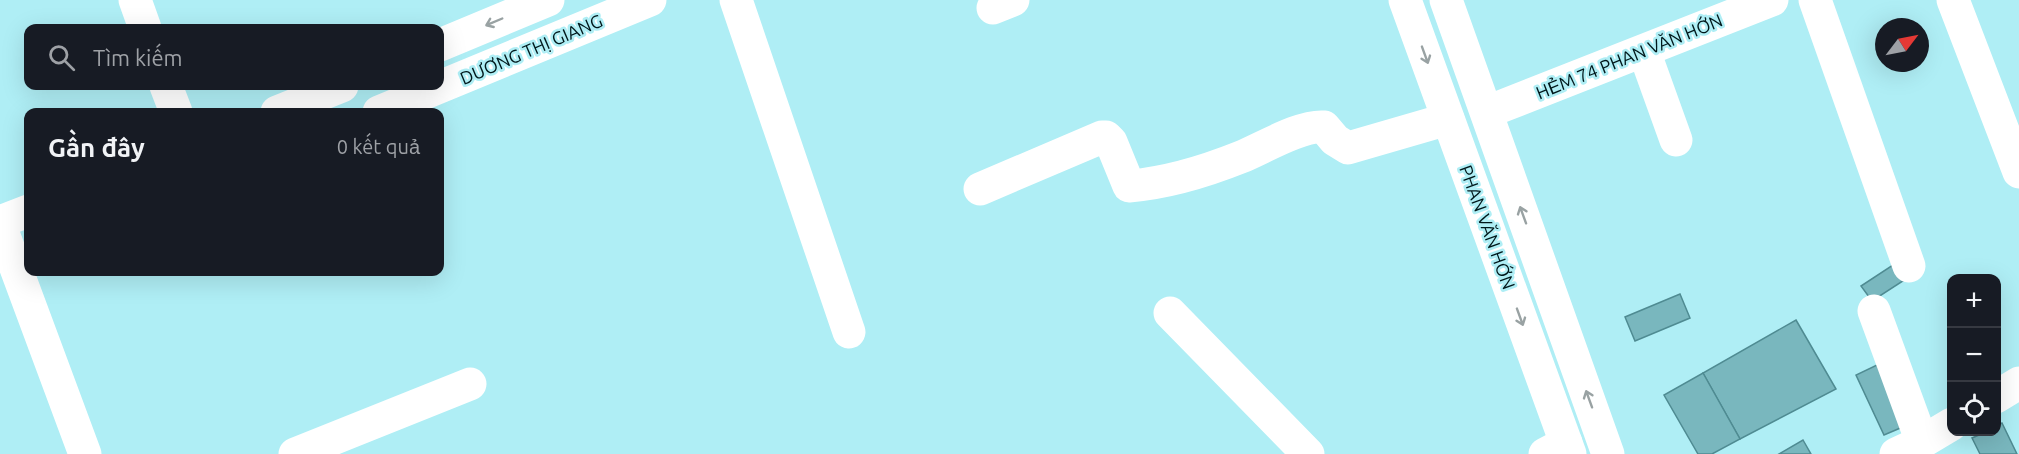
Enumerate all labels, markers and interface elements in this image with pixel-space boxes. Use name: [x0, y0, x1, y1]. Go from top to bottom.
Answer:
street label: HẺM 74 PHAN VĂN HỚN: [1532, 8, 1725, 103]
street label: DƯƠNG THỊ GIANG: [457, 10, 605, 88]
one-way arrow: [485, 17, 504, 28]
north arrow: [1875, 18, 1929, 72]
search box: [24, 24, 444, 90]
icon: search: [45, 41, 78, 74]
text: Tìm kiếm: [93, 45, 183, 70]
one-way arrow: [1420, 45, 1431, 64]
text: Gần đây: [48, 133, 145, 162]
text: 0 kết quả: [337, 135, 420, 158]
street label: PHAN VĂN HỚN: [1456, 162, 1521, 292]
one-way arrow: [1517, 206, 1528, 225]
map controls: [1947, 274, 2001, 436]
button: +: [1947, 274, 2001, 328]
one-way arrow: [1516, 307, 1527, 326]
button: −: [1947, 328, 2001, 382]
button: locate: [1947, 382, 2001, 436]
one-way arrow: [1582, 390, 1593, 409]

